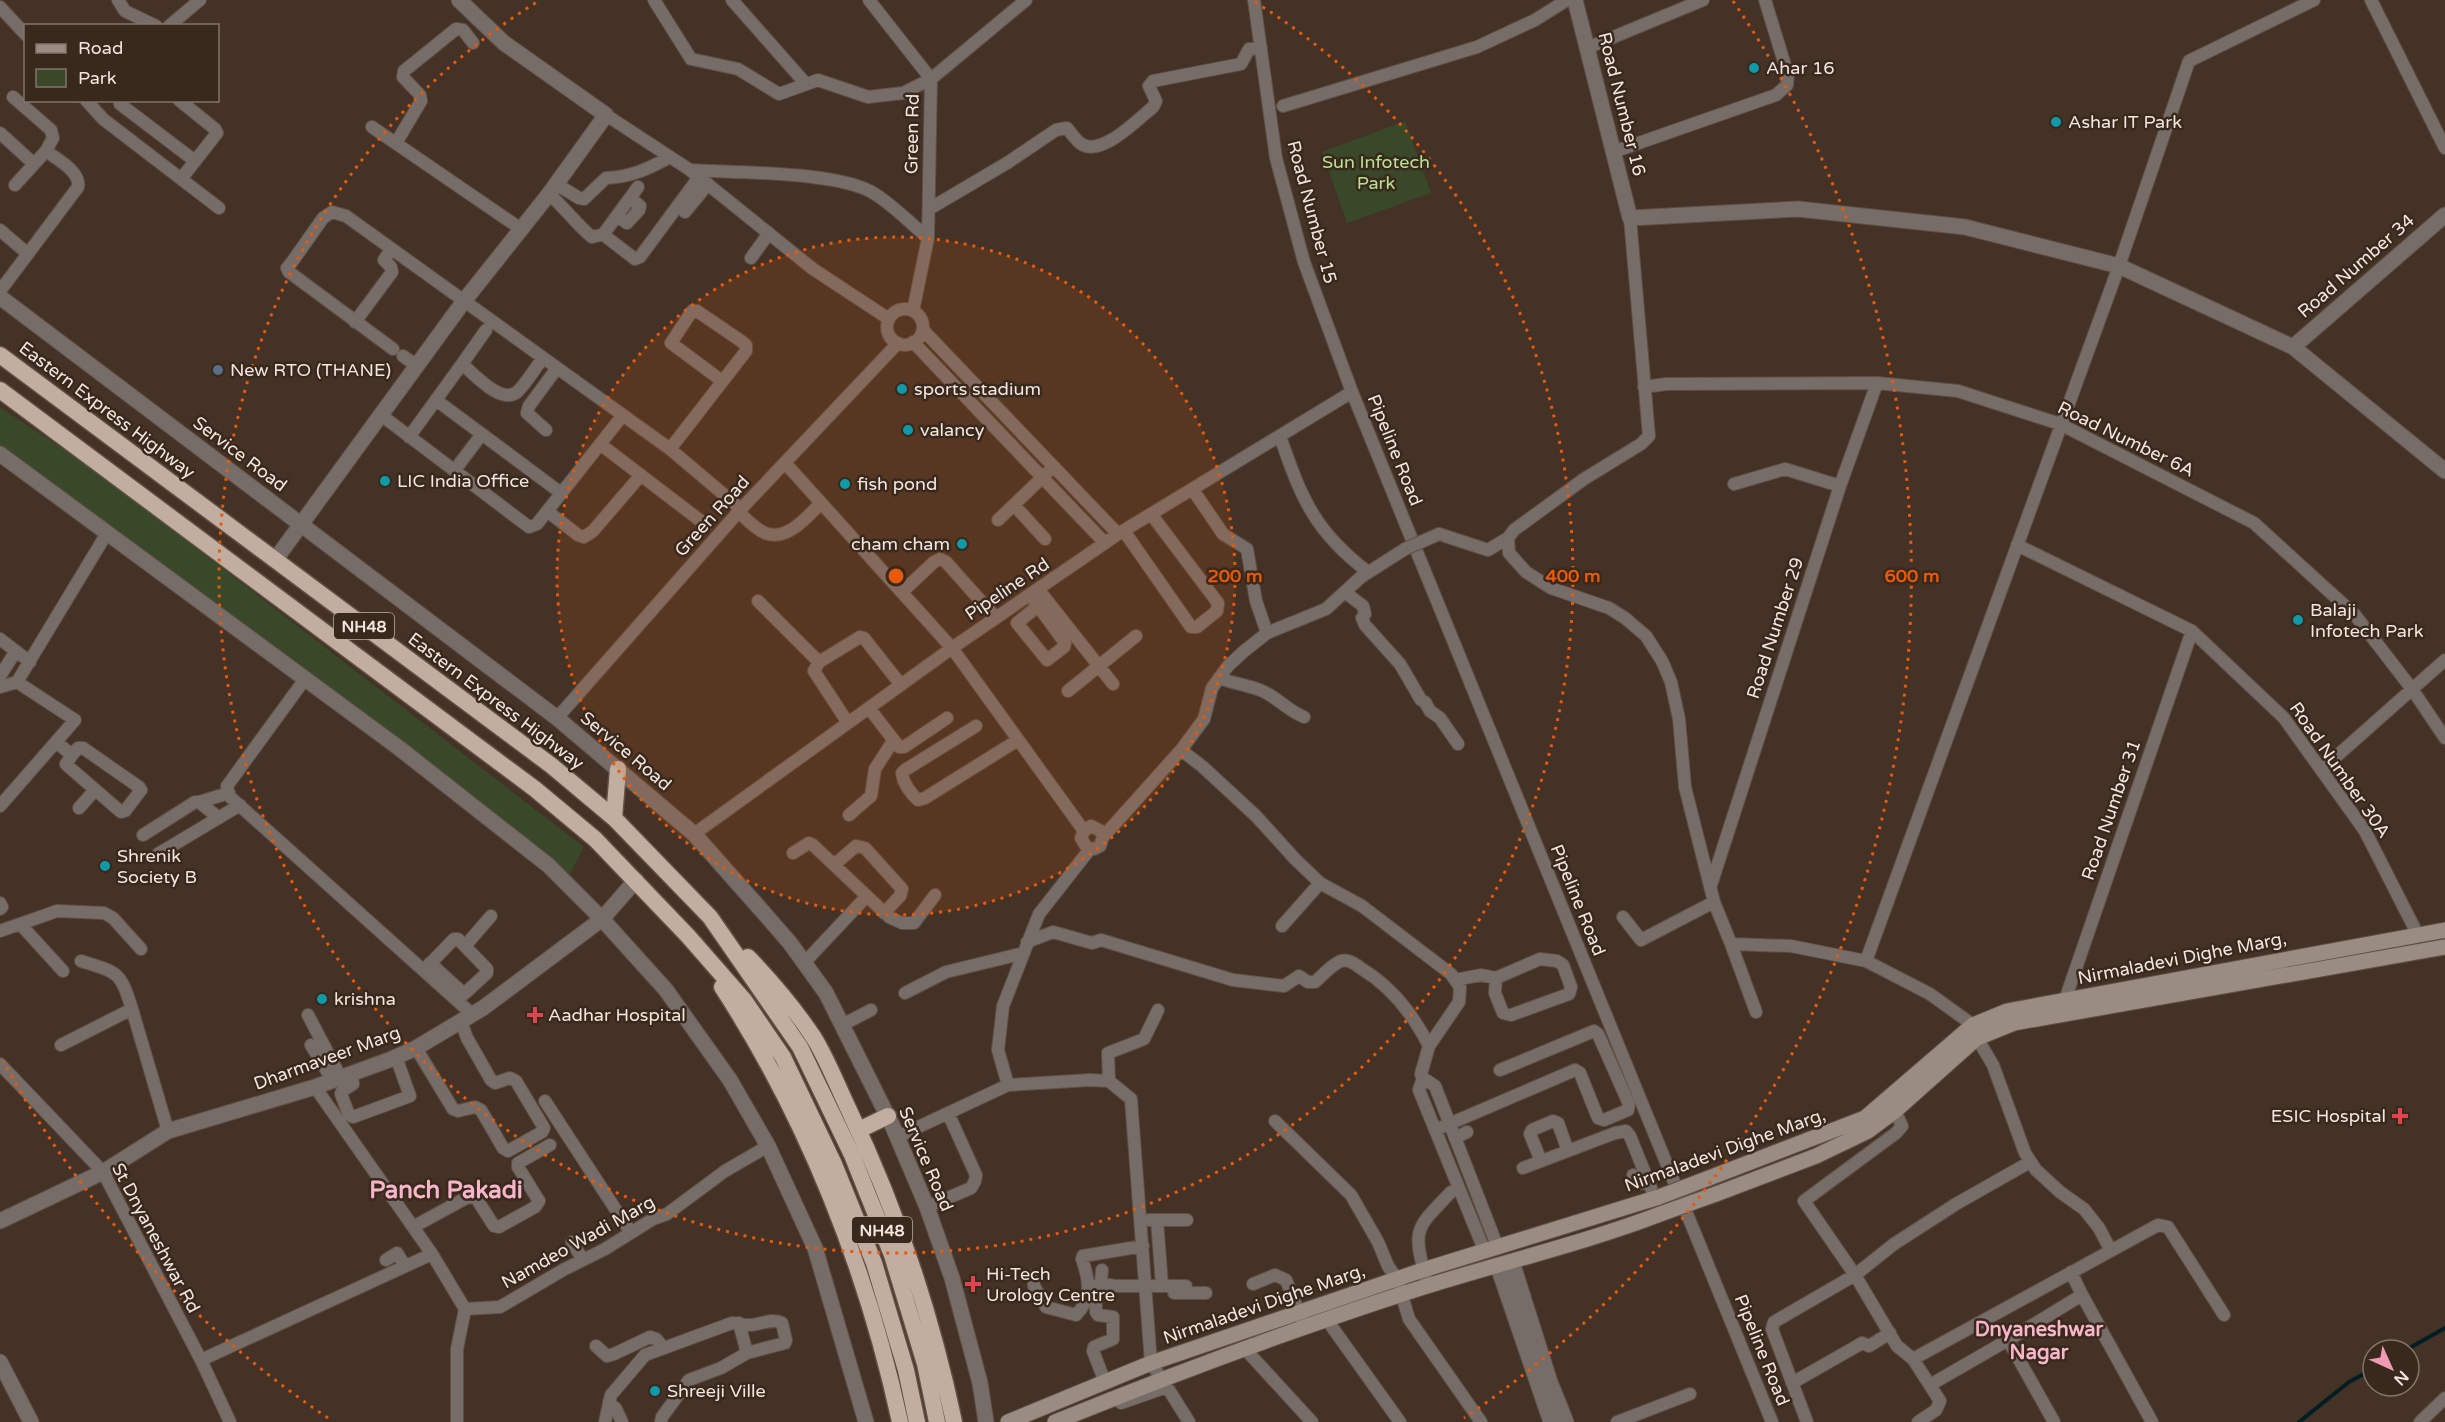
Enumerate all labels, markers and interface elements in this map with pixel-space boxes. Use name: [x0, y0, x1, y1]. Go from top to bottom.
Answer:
legend: [24, 24, 219, 102]
street label: Road Number 16: [1594, 30, 1650, 178]
text: Road: [78, 37, 123, 59]
place label: Ahar 16: [1766, 57, 1835, 79]
marker: Ahar 16: [1747, 61, 1761, 75]
text: Park: [78, 67, 117, 89]
street label: Green Rd: [900, 94, 924, 174]
place label: Ashar IT Park: [2068, 111, 2182, 133]
marker: Ashar IT Park: [2049, 115, 2063, 129]
street label: Road Number 15: [1282, 138, 1342, 286]
park label: Sun Infotech Park: [1322, 151, 1430, 194]
street label: Road Number 34: [2293, 209, 2419, 323]
street label: Eastern Express Highway: [15, 337, 200, 484]
place label: New RTO (THANE): [230, 359, 391, 381]
marker: New RTO (THANE): [211, 363, 225, 377]
place label: sports stadium: [914, 378, 1041, 400]
marker: sports stadium: [895, 382, 909, 396]
street label: Pipeline Road: [1363, 391, 1427, 509]
street label: Road Number 6A: [2054, 396, 2198, 482]
street label: Service Road: [189, 412, 291, 496]
place label: valancy: [920, 419, 985, 441]
marker: valancy: [901, 423, 915, 437]
place label: LIC India Office: [397, 470, 529, 492]
street label: Green Road: [670, 471, 754, 561]
place label: fish pond: [857, 473, 937, 495]
marker: LIC India Office: [378, 474, 392, 488]
marker: fish pond: [838, 477, 852, 491]
place label: cham cham: [851, 533, 950, 555]
marker: cham cham: [955, 537, 969, 551]
street label: Pipeline Rd: [961, 553, 1053, 625]
street label: Road Number 29: [1742, 555, 1808, 701]
text: 200 m: [1207, 565, 1263, 587]
text: 400 m: [1545, 565, 1601, 587]
text: 600 m: [1884, 565, 1940, 587]
centre of rings: [886, 566, 906, 586]
place label: Balaji Infotech Park: [2310, 599, 2424, 642]
road number: NH48: [334, 613, 394, 639]
marker: Balaji Infotech Park: [2291, 613, 2305, 627]
street label: Eastern Express Highway: [404, 628, 589, 775]
street label: Road Number 30A: [2285, 698, 2395, 842]
street label: Service Road: [576, 707, 676, 795]
street label: Road Number 31: [2077, 737, 2145, 883]
street label: Pipeline Road: [1546, 841, 1610, 959]
place label: Shrenik Society B: [117, 845, 197, 888]
marker: Shrenik Society B: [98, 859, 112, 873]
street label: Nirmaladevi Dighe Marg,: [2076, 927, 2288, 989]
place label: krishna: [334, 988, 396, 1010]
marker: krishna: [315, 992, 329, 1006]
place label: Aadhar Hospital: [548, 1004, 686, 1026]
marker: Aadhar Hospital: [526, 1006, 544, 1024]
street label: Dharmaveer Marg: [251, 1021, 403, 1095]
street label: Service Road: [894, 1103, 958, 1215]
street label: Nirmaladevi Dighe Marg,: [1622, 1103, 1828, 1197]
place label: ESIC Hospital: [2271, 1105, 2386, 1127]
marker: ESIC Hospital: [2391, 1107, 2409, 1125]
street label: St Dnyaneshwar Rd: [107, 1159, 205, 1317]
district label: Panch Pakadi: [369, 1176, 523, 1205]
street label: Namdeo Wadi Marg: [498, 1191, 658, 1293]
road number: NH48: [852, 1217, 912, 1243]
street label: Nirmaladevi Dighe Marg,: [1160, 1259, 1368, 1349]
place label: Hi-Tech Urology Centre: [986, 1263, 1115, 1306]
marker: Hi-Tech Urology Centre: [964, 1275, 982, 1293]
street label: Pipeline Road: [1730, 1291, 1794, 1409]
district label: Dnyaneshwar Nagar: [1975, 1318, 2104, 1365]
north arrow: [2361, 1338, 2421, 1398]
text: N: [2389, 1366, 2413, 1390]
place label: Shreeji Ville: [667, 1380, 766, 1402]
marker: Shreeji Ville: [648, 1384, 662, 1398]

